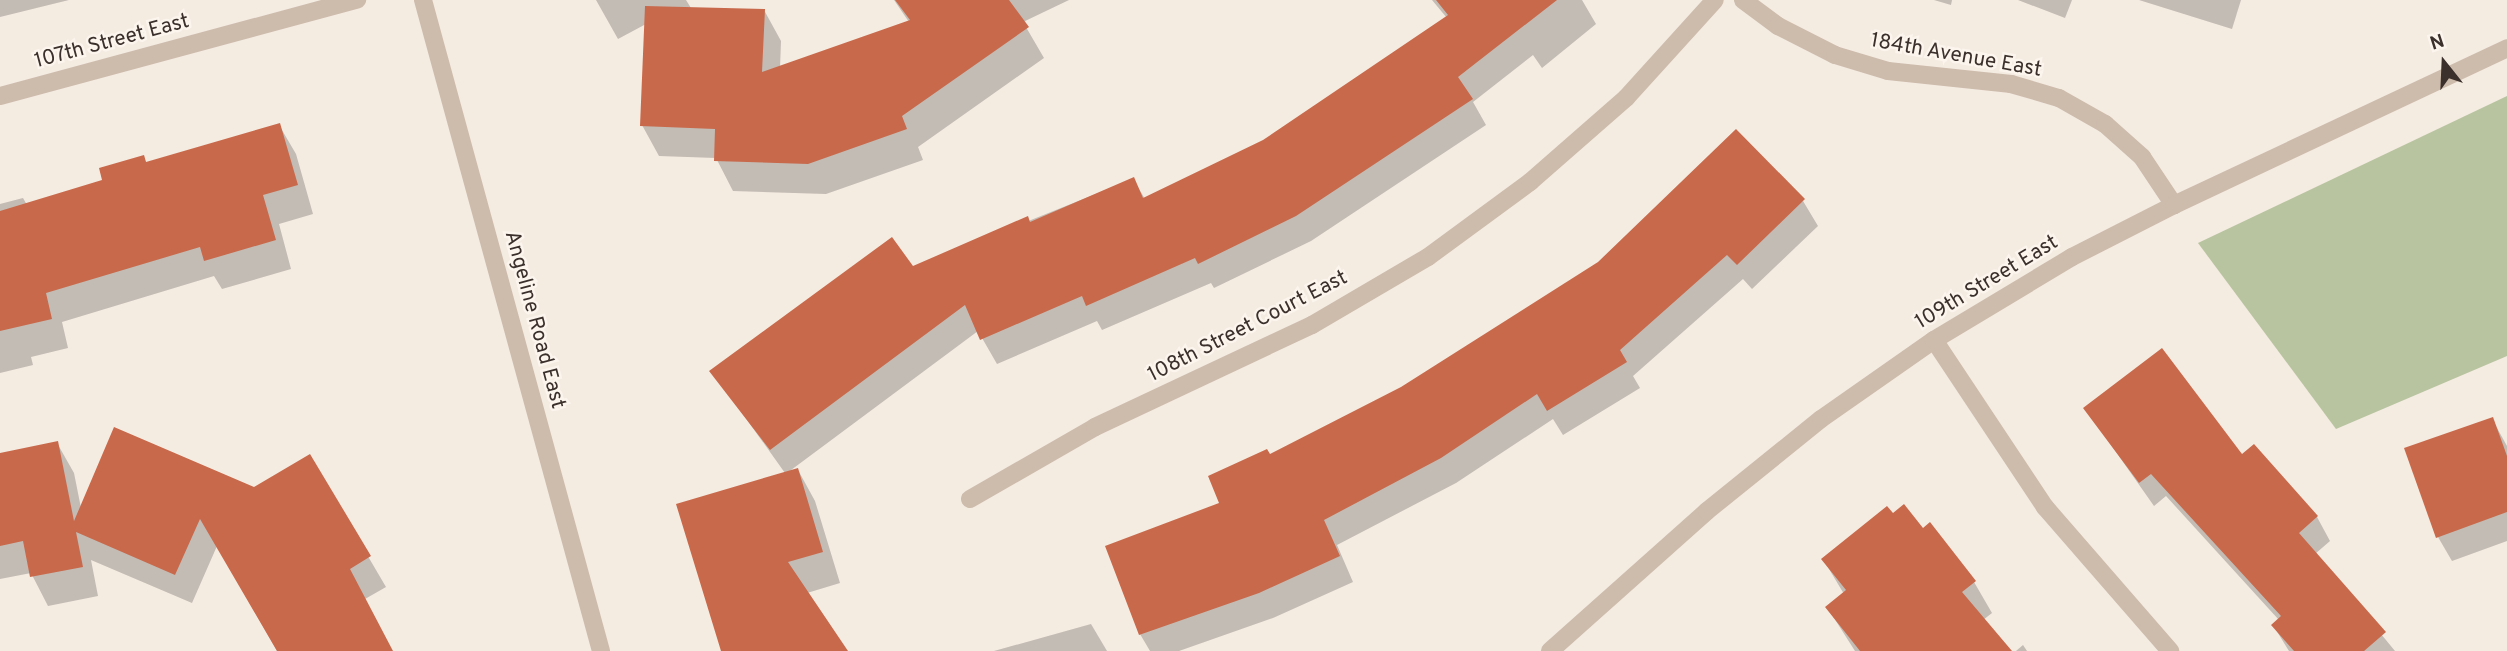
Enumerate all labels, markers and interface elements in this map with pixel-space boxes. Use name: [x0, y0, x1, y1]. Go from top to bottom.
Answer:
street label: 107th Street East: [32, 9, 192, 75]
street label: 184th Avenue East: [1868, 28, 2044, 84]
north arrow: [2409, 28, 2479, 98]
text: N: [2427, 30, 2448, 57]
street label: Angeline Road East: [498, 228, 570, 412]
street label: 109th Street East: [1911, 230, 2063, 336]
street label: 108th Street Court East: [1144, 266, 1352, 388]

